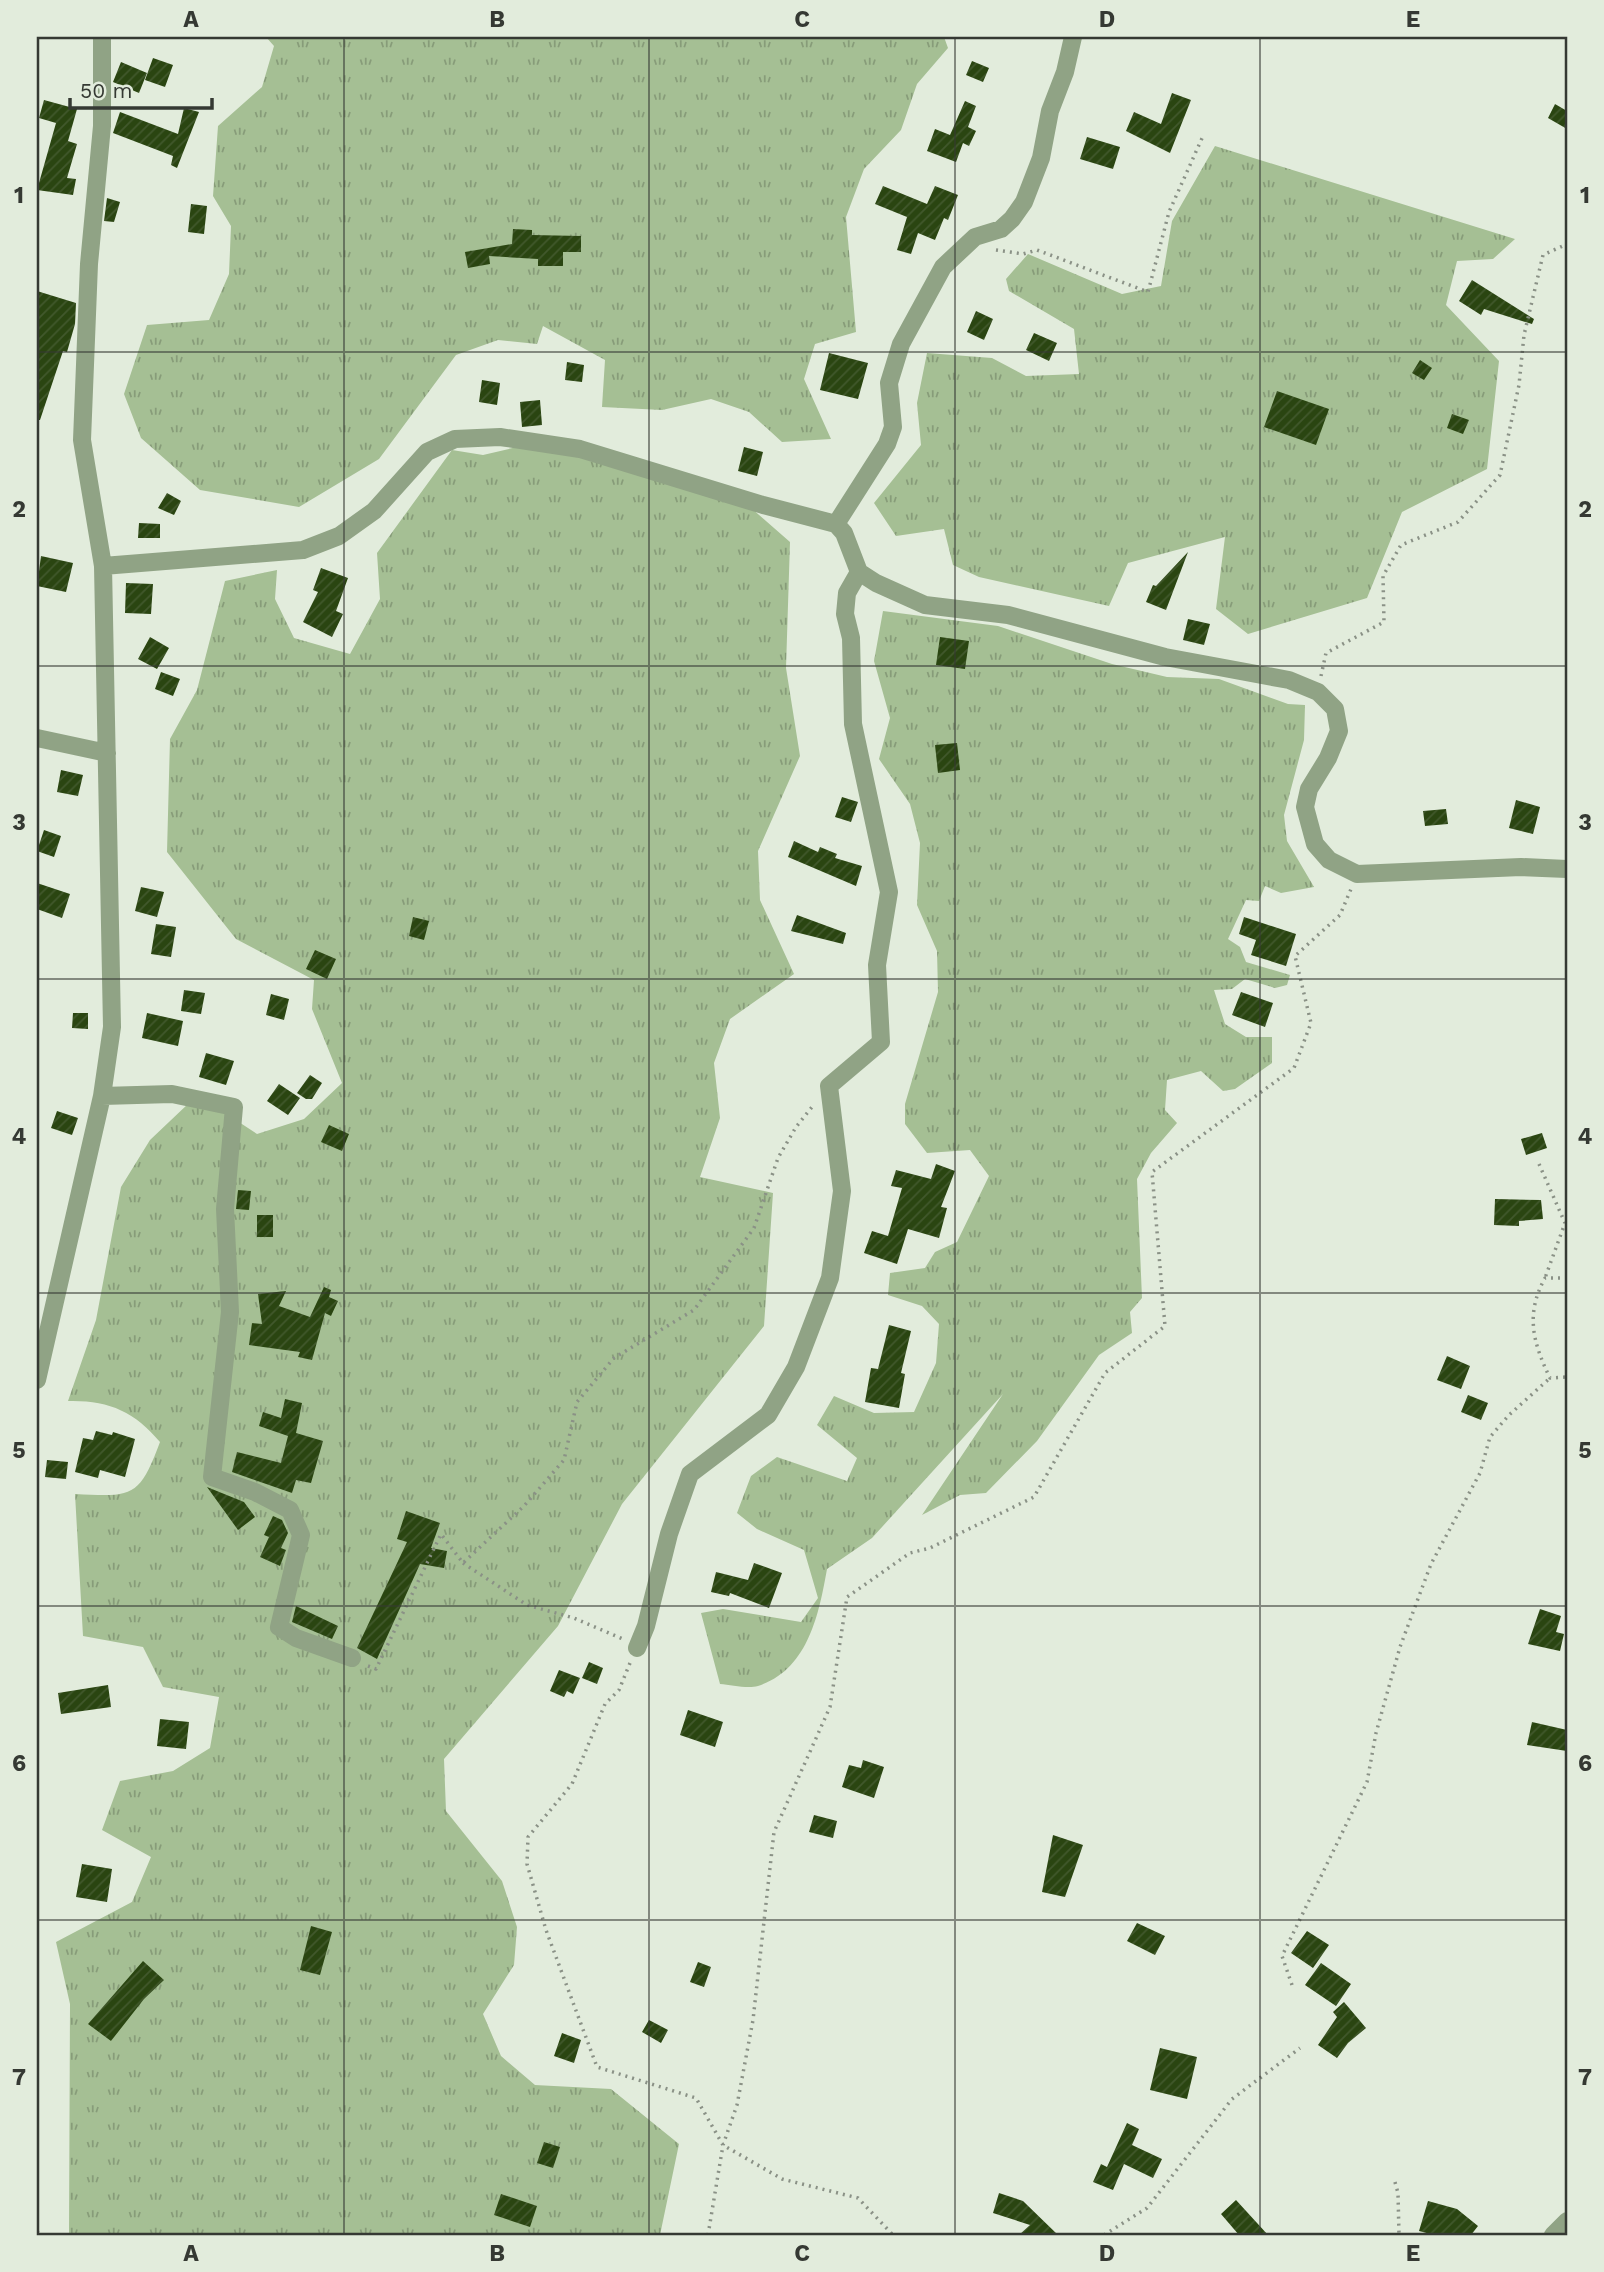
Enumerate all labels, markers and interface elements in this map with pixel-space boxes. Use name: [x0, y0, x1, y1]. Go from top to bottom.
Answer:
text: A: [183, 6, 199, 33]
text: B: [489, 6, 505, 33]
text: C: [794, 6, 810, 33]
text: D: [1099, 6, 1115, 33]
text: E: [1406, 6, 1420, 33]
scale bar: [70, 66, 212, 110]
text: 50 m: [80, 78, 132, 103]
text: 1: [14, 182, 24, 209]
text: 1: [1580, 182, 1590, 209]
text: 2: [12, 496, 26, 523]
text: 2: [1578, 496, 1592, 523]
text: 3: [12, 809, 26, 836]
text: 3: [1578, 809, 1592, 836]
text: 4: [12, 1123, 27, 1150]
text: 4: [1578, 1123, 1593, 1150]
text: 5: [12, 1437, 26, 1464]
text: 5: [1578, 1437, 1592, 1464]
text: 6: [12, 1750, 26, 1777]
text: 6: [1578, 1750, 1592, 1777]
text: 7: [12, 2064, 26, 2091]
text: 7: [1578, 2064, 1592, 2091]
text: A: [183, 2240, 199, 2267]
text: B: [489, 2240, 505, 2267]
text: C: [794, 2240, 810, 2267]
text: D: [1099, 2240, 1115, 2267]
text: E: [1406, 2240, 1420, 2267]

